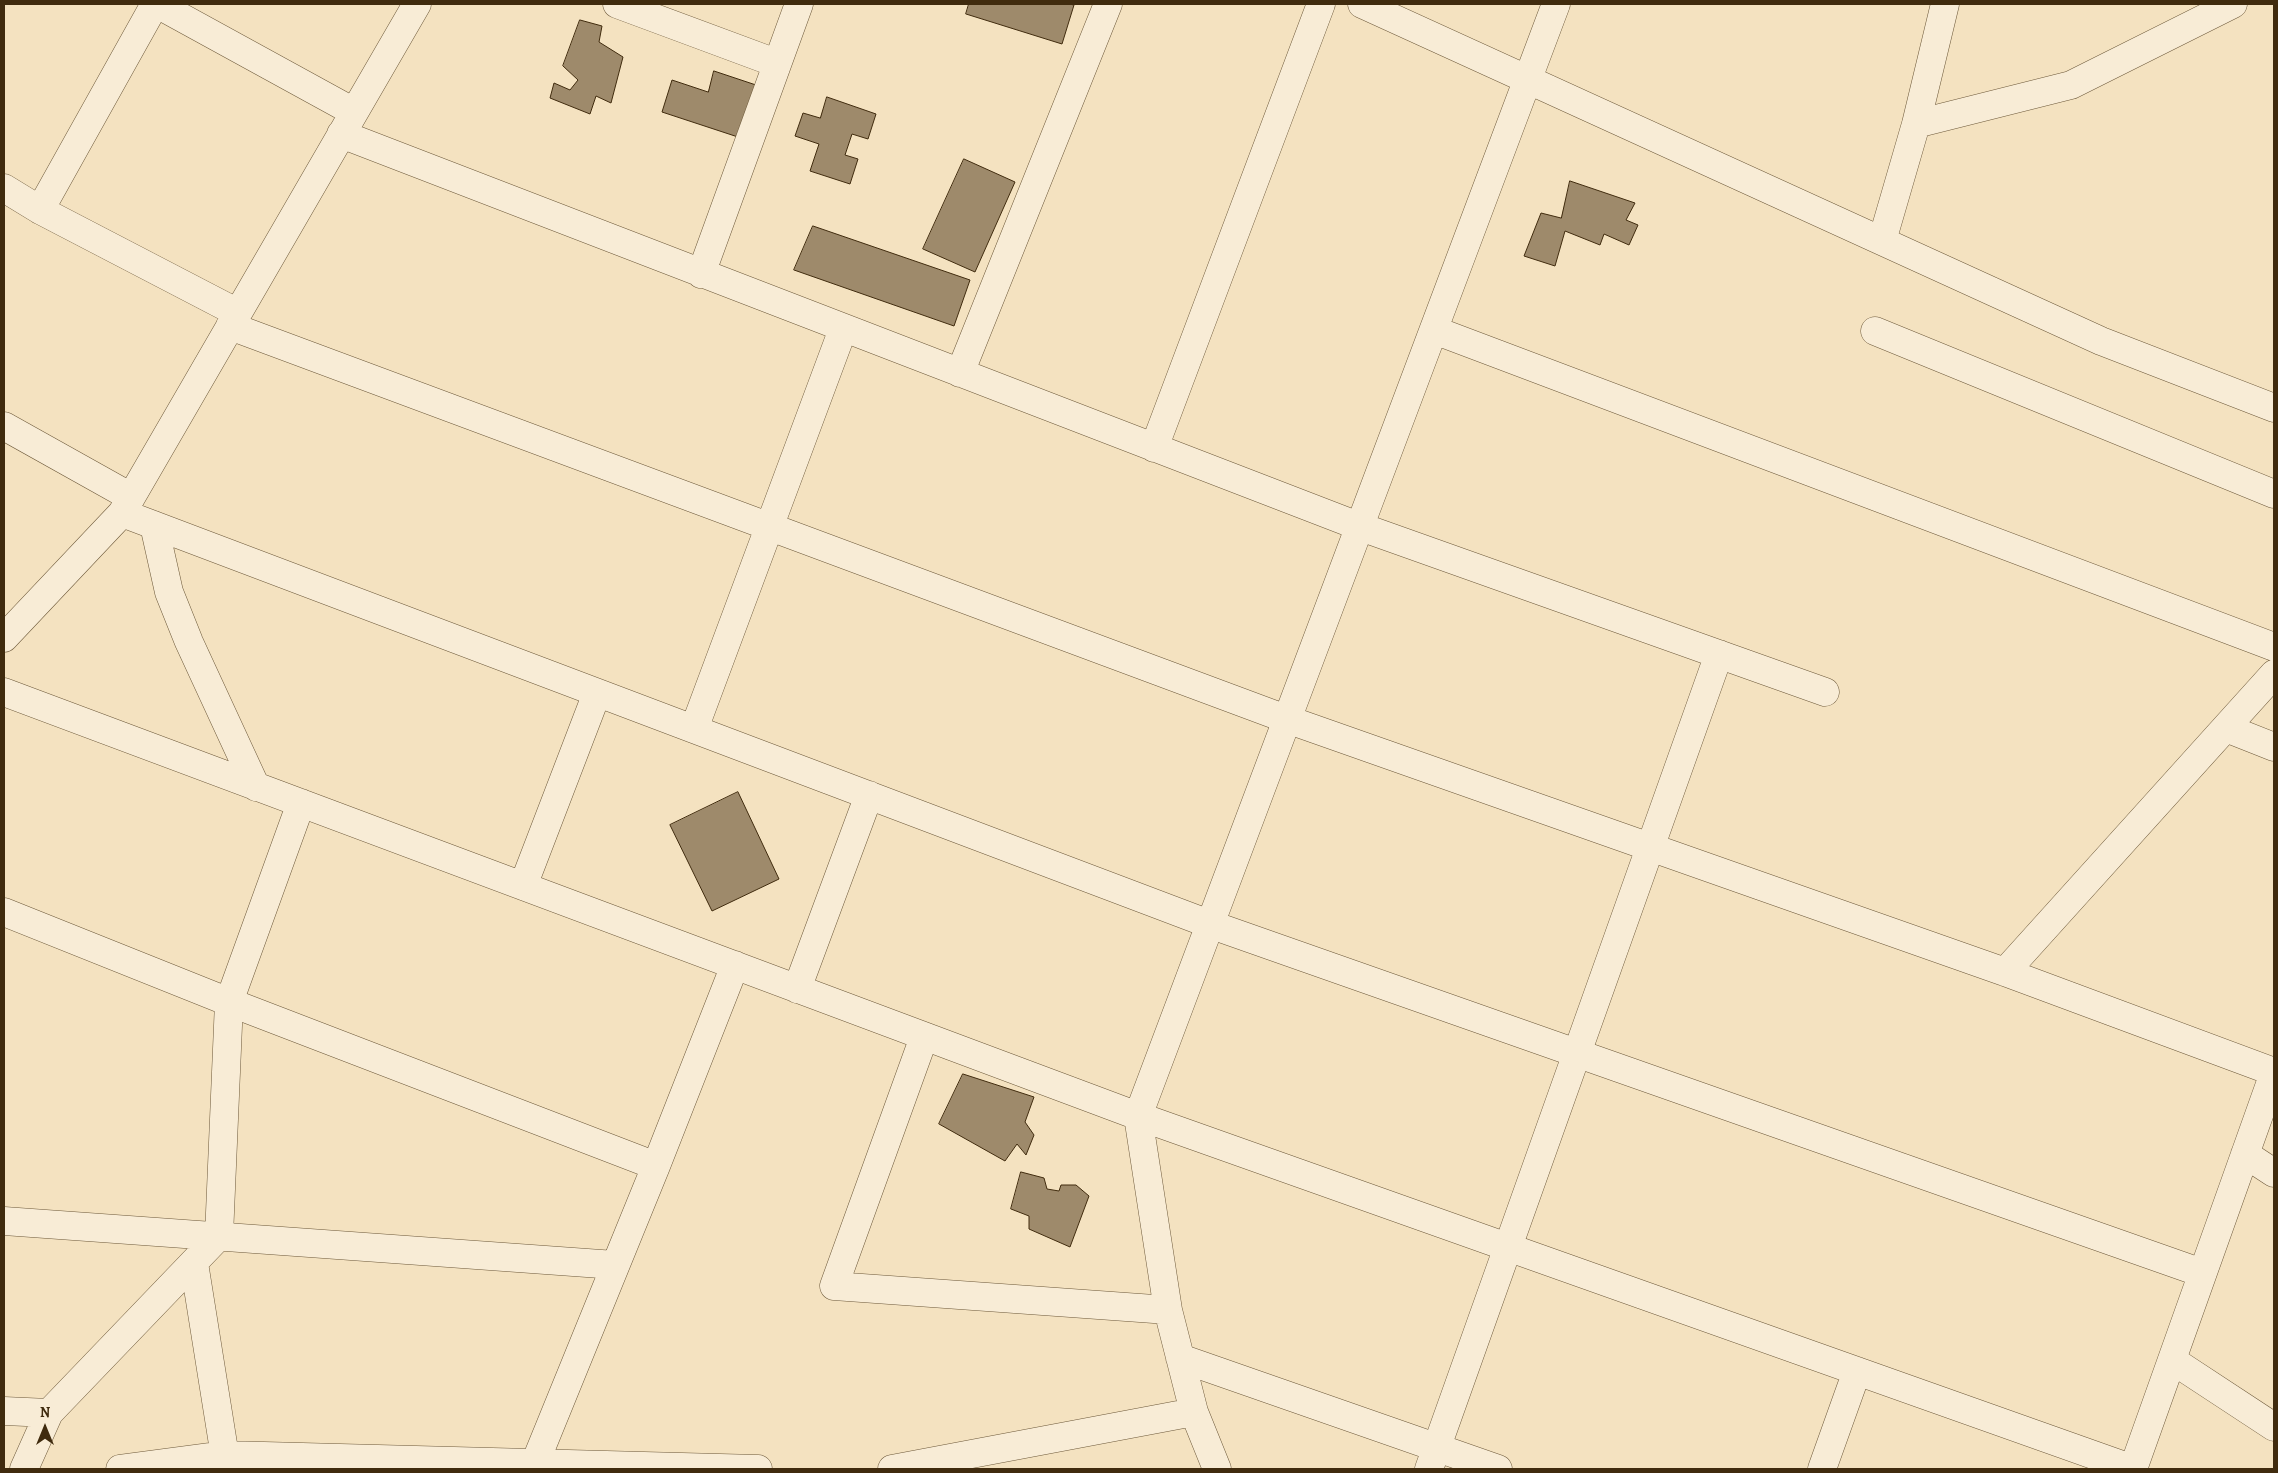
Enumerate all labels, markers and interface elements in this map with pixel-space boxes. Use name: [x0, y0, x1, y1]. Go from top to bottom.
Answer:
north arrow: [20, 1403, 70, 1453]
text: N: [40, 1403, 50, 1422]

